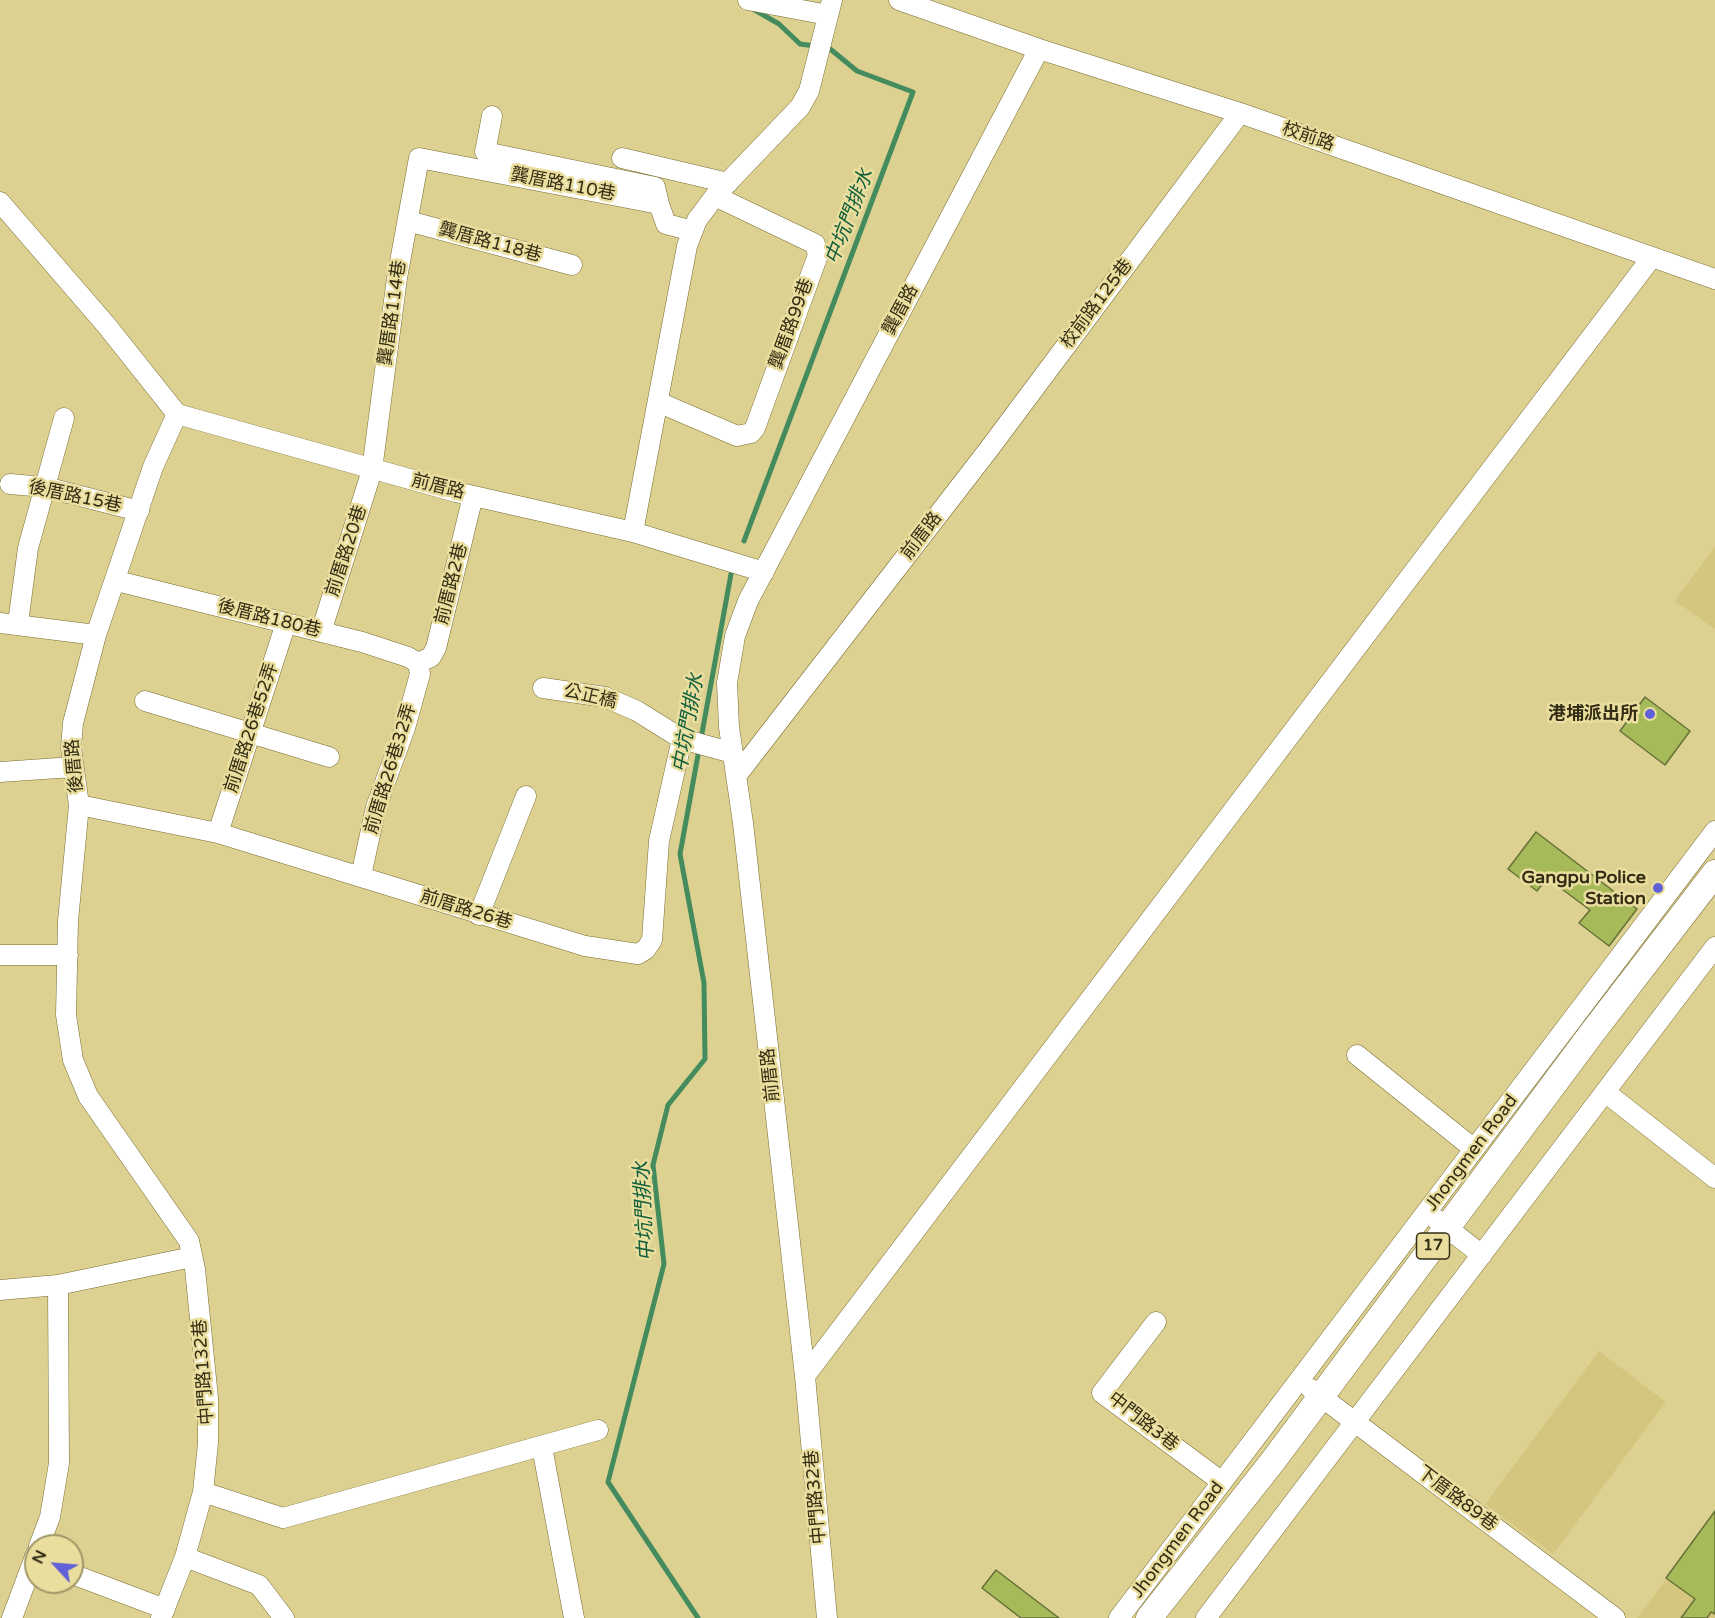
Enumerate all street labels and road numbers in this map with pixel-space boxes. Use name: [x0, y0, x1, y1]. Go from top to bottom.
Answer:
street label: 校前路: [1279, 118, 1337, 156]
street label: 龔厝路110巷: [509, 164, 617, 206]
street label: 龔厝路118巷: [436, 219, 544, 267]
street label: 校前路125巷: [1057, 255, 1137, 353]
street label: 龔厝路114巷: [375, 259, 411, 367]
street label: 龔厝路99巷: [766, 276, 818, 372]
street label: 龔厝路: [879, 281, 923, 339]
street label: 前厝路: [409, 470, 467, 504]
street label: 後厝路15巷: [26, 477, 124, 517]
street label: 前厝路20巷: [322, 503, 372, 599]
street label: 前厝路: [897, 508, 947, 564]
street label: 前厝路2巷: [431, 541, 473, 627]
street label: 後厝路180巷: [215, 596, 323, 642]
street label: 前厝路26巷52弄: [221, 660, 283, 796]
street label: 公正橋: [561, 680, 619, 714]
street label: 前厝路26巷32弄: [361, 701, 421, 837]
street label: 後厝路: [62, 738, 88, 794]
street label: 前厝路26巷: [418, 886, 514, 934]
street label: 前厝路: [757, 1047, 785, 1103]
street label: Jhongmen Road: [1421, 1091, 1523, 1215]
road number: 17: [1416, 1233, 1450, 1259]
street label: 中門路132巷: [190, 1318, 218, 1426]
street label: 中門路3巷: [1104, 1388, 1182, 1456]
street label: 中門路32巷: [801, 1449, 831, 1545]
street label: 下厝路89巷: [1413, 1462, 1501, 1536]
street label: Jhongmen Road: [1127, 1478, 1229, 1602]

